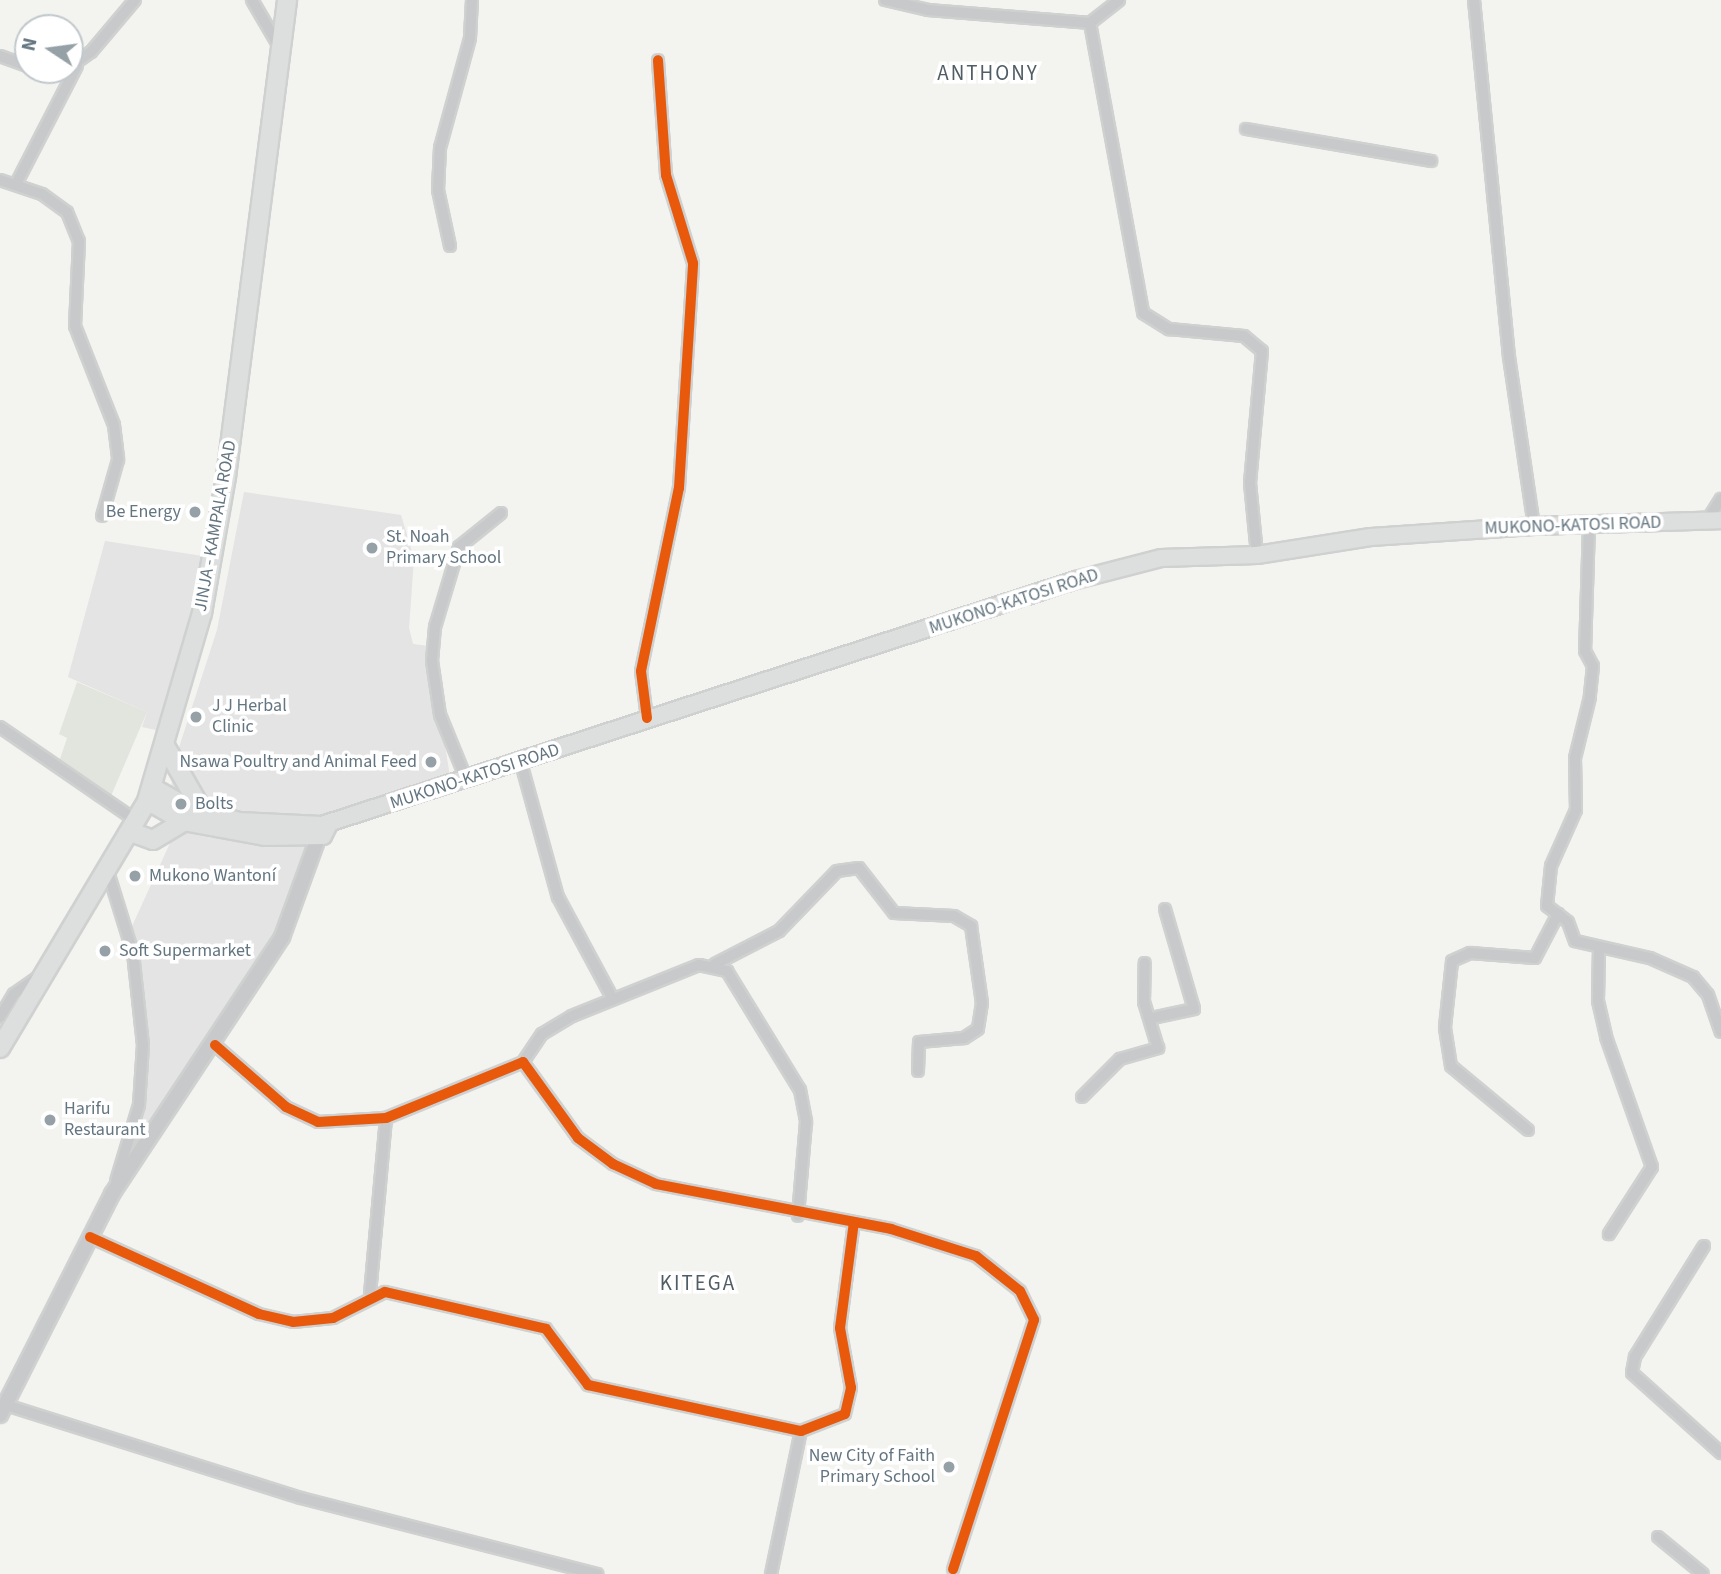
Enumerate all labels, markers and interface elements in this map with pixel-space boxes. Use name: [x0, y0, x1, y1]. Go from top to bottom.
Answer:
north arrow: [14, 14, 84, 84]
text: N: [15, 35, 45, 54]
district label: ANTHONY: [938, 60, 1038, 86]
street label: JINJA - KAMPALA ROAD: [190, 439, 242, 613]
place label: Be Energy: [106, 501, 181, 523]
marker: Be Energy: [187, 504, 203, 520]
street label: MUKONO-KATOSI ROAD: [1484, 512, 1662, 540]
place label: St. Noah Primary School: [386, 527, 501, 570]
marker: St. Noah Primary School: [364, 540, 380, 556]
street label: MUKONO-KATOSI ROAD: [927, 564, 1101, 640]
place label: J J Herbal Clinic: [212, 696, 287, 738]
marker: J J Herbal Clinic: [186, 707, 206, 727]
street label: MUKONO-KATOSI ROAD: [388, 739, 562, 815]
place label: Nsawa Poultry and Animal Feed: [179, 751, 417, 773]
marker: Nsawa Poultry and Animal Feed: [423, 754, 439, 770]
place label: Bolts: [195, 793, 233, 815]
marker: Bolts: [173, 796, 189, 812]
place label: Mukono Wantoní: [149, 865, 276, 887]
marker: Mukono Wantoní: [127, 868, 143, 884]
place label: Soft Supermarket: [119, 940, 251, 962]
marker: Soft Supermarket: [97, 943, 113, 959]
place label: Harifu Restaurant: [64, 1099, 146, 1142]
marker: Harifu Restaurant: [42, 1112, 58, 1128]
district label: KITEGA: [661, 1270, 735, 1296]
place label: New City of Faith Primary School: [809, 1446, 935, 1488]
marker: New City of Faith Primary School: [941, 1459, 957, 1475]

